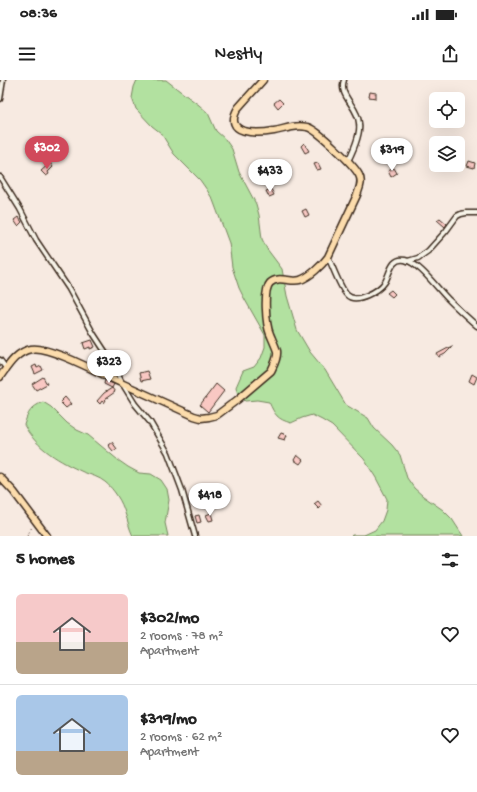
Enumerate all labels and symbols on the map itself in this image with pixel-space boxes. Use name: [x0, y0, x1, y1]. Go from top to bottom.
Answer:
pin: $302: [23, 136, 71, 170]
pin: $319: [368, 138, 416, 172]
pin: $433: [246, 159, 294, 193]
pin: $323: [85, 350, 133, 384]
pin: $418: [186, 483, 234, 517]

